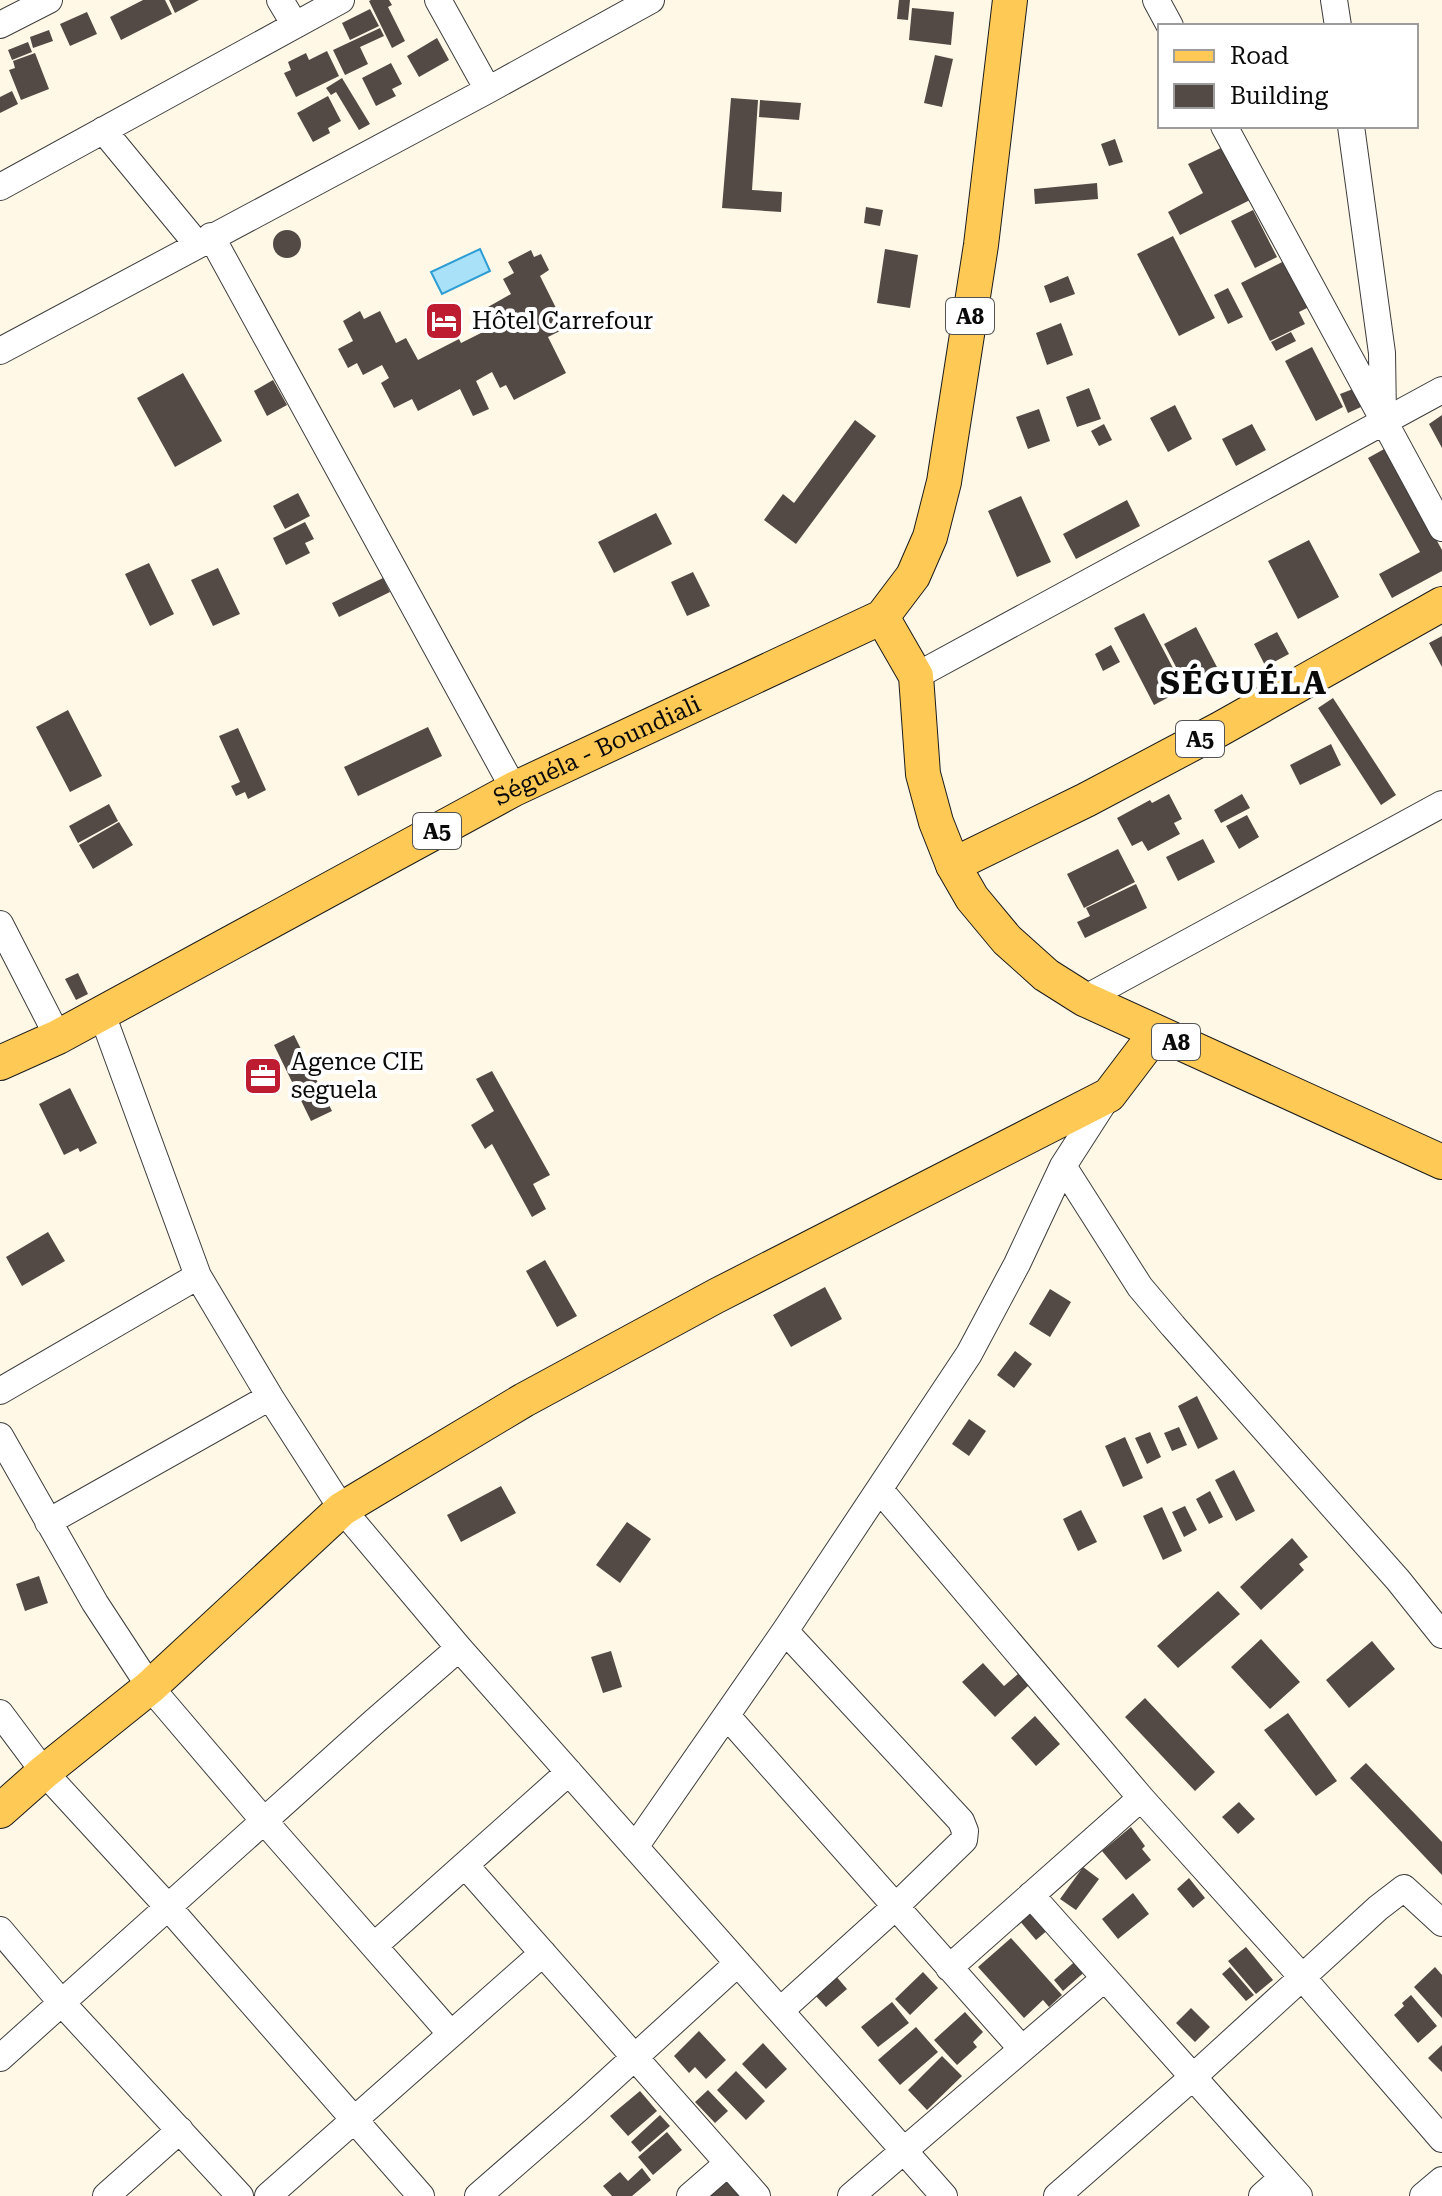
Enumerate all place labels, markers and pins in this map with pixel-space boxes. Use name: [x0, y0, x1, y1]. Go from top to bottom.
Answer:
hotel icon: Hôtel Carrefour: [423, 300, 465, 342]
place label: Hôtel Carrefour: [472, 307, 653, 335]
place label: Agence CIE seguela: [291, 1048, 424, 1104]
office icon: Agence CIE seguela: [242, 1055, 284, 1097]

